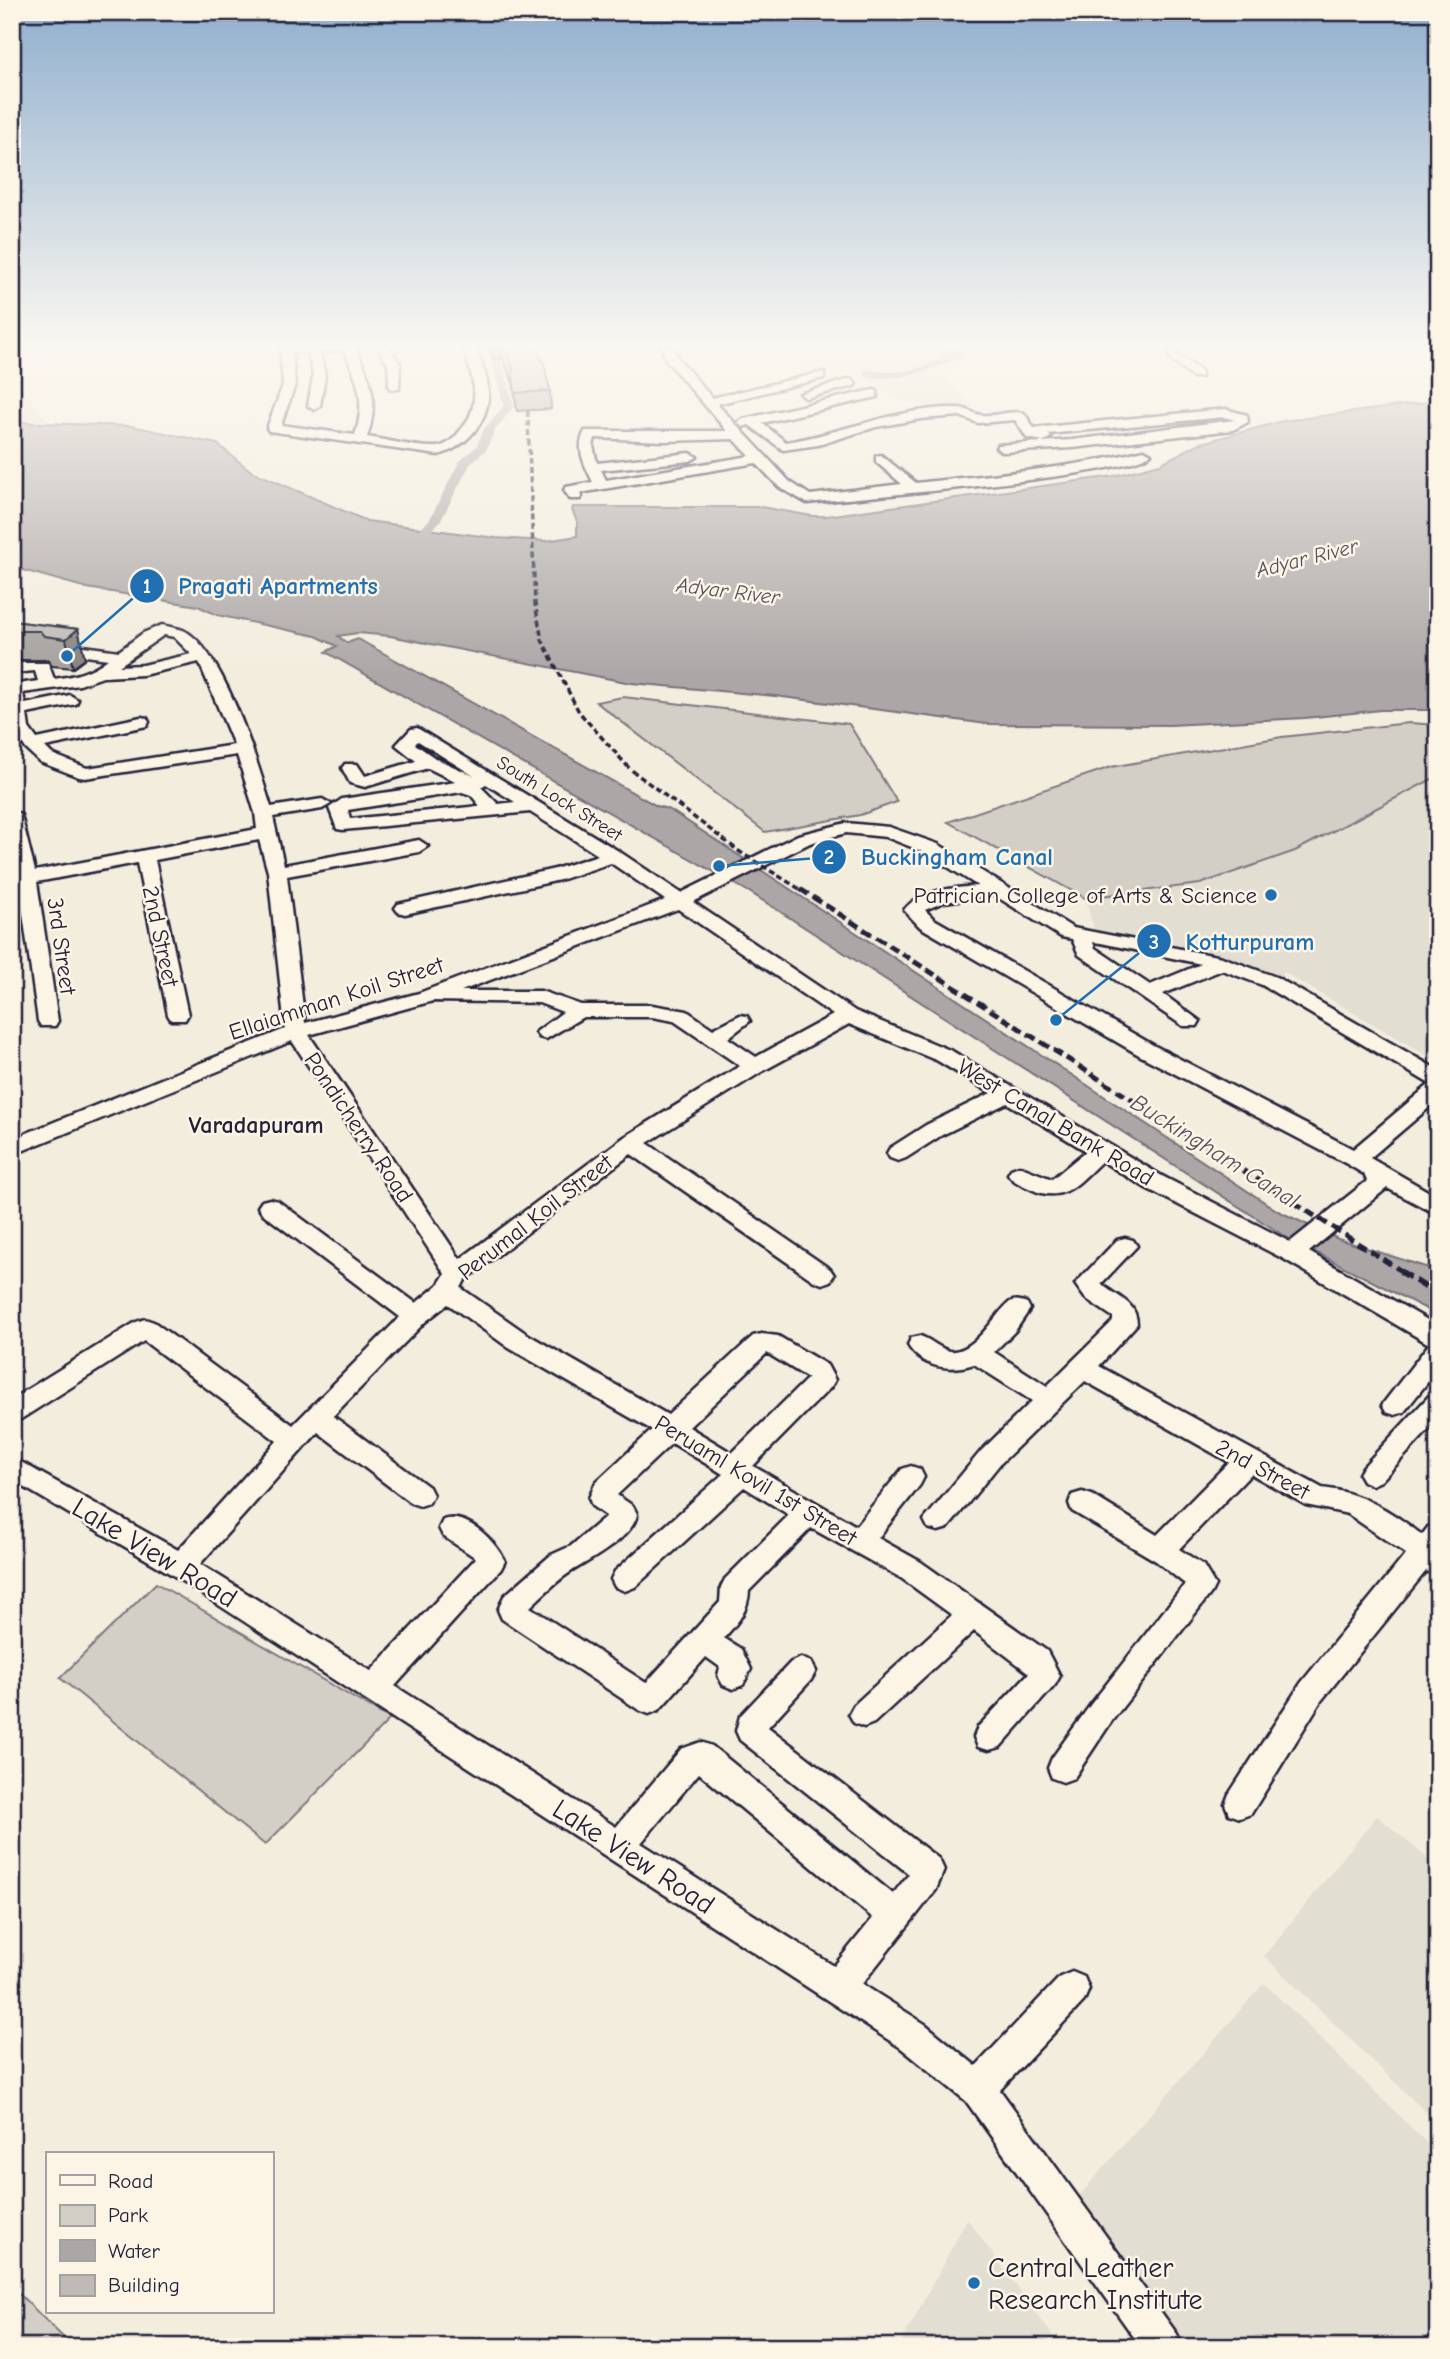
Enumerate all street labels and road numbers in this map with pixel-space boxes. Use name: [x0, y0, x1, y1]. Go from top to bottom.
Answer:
street label: South Lock Street: [493, 751, 627, 847]
street label: 2nd Street: [137, 883, 185, 990]
street label: 3rd Street: [41, 896, 82, 998]
street label: Ellaiamman Koil Street: [226, 951, 448, 1046]
street label: Pondicherry Road: [298, 1047, 419, 1207]
street label: West Canal Bank Road: [953, 1053, 1159, 1192]
street label: Perumal Koil Street: [453, 1148, 619, 1286]
street label: Peruaml Kovil 1st Street: [650, 1409, 863, 1552]
street label: 2nd Street: [1211, 1434, 1315, 1506]
street label: Lake View Road: [66, 1491, 243, 1615]
street label: Lake View Road: [547, 1793, 720, 1921]

